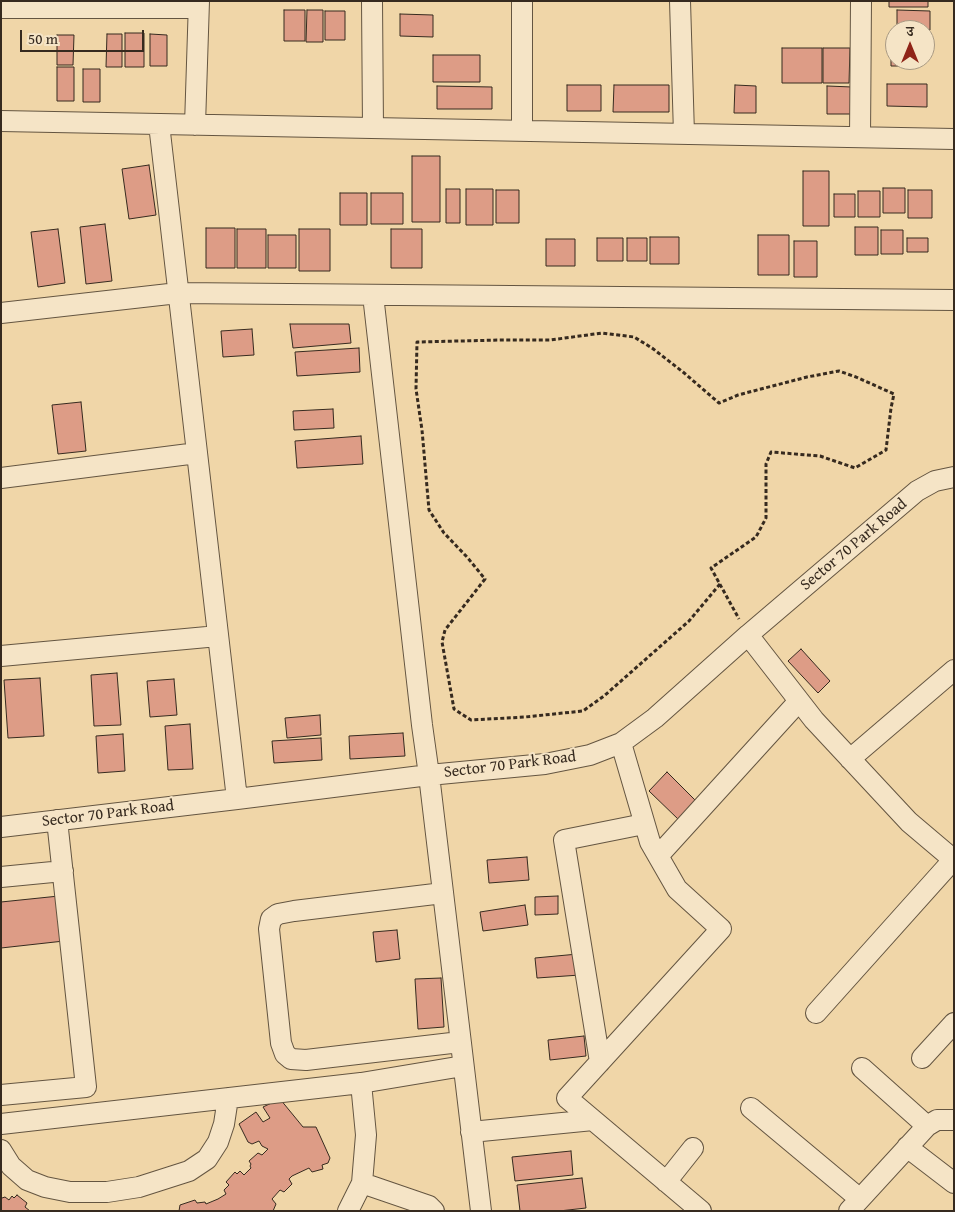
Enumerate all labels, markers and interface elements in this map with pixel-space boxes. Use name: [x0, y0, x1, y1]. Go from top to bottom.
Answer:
scale bar: [22, 20, 146, 52]
north arrow: [885, 20, 935, 70]
text: उ: [906, 21, 914, 41]
text: 50 m: [28, 28, 58, 49]
street label: Sector 70 Park Road: [797, 495, 911, 595]
street label: Sector 70 Park Road: [443, 747, 577, 783]
street label: Sector 70 Park Road: [41, 796, 175, 832]

